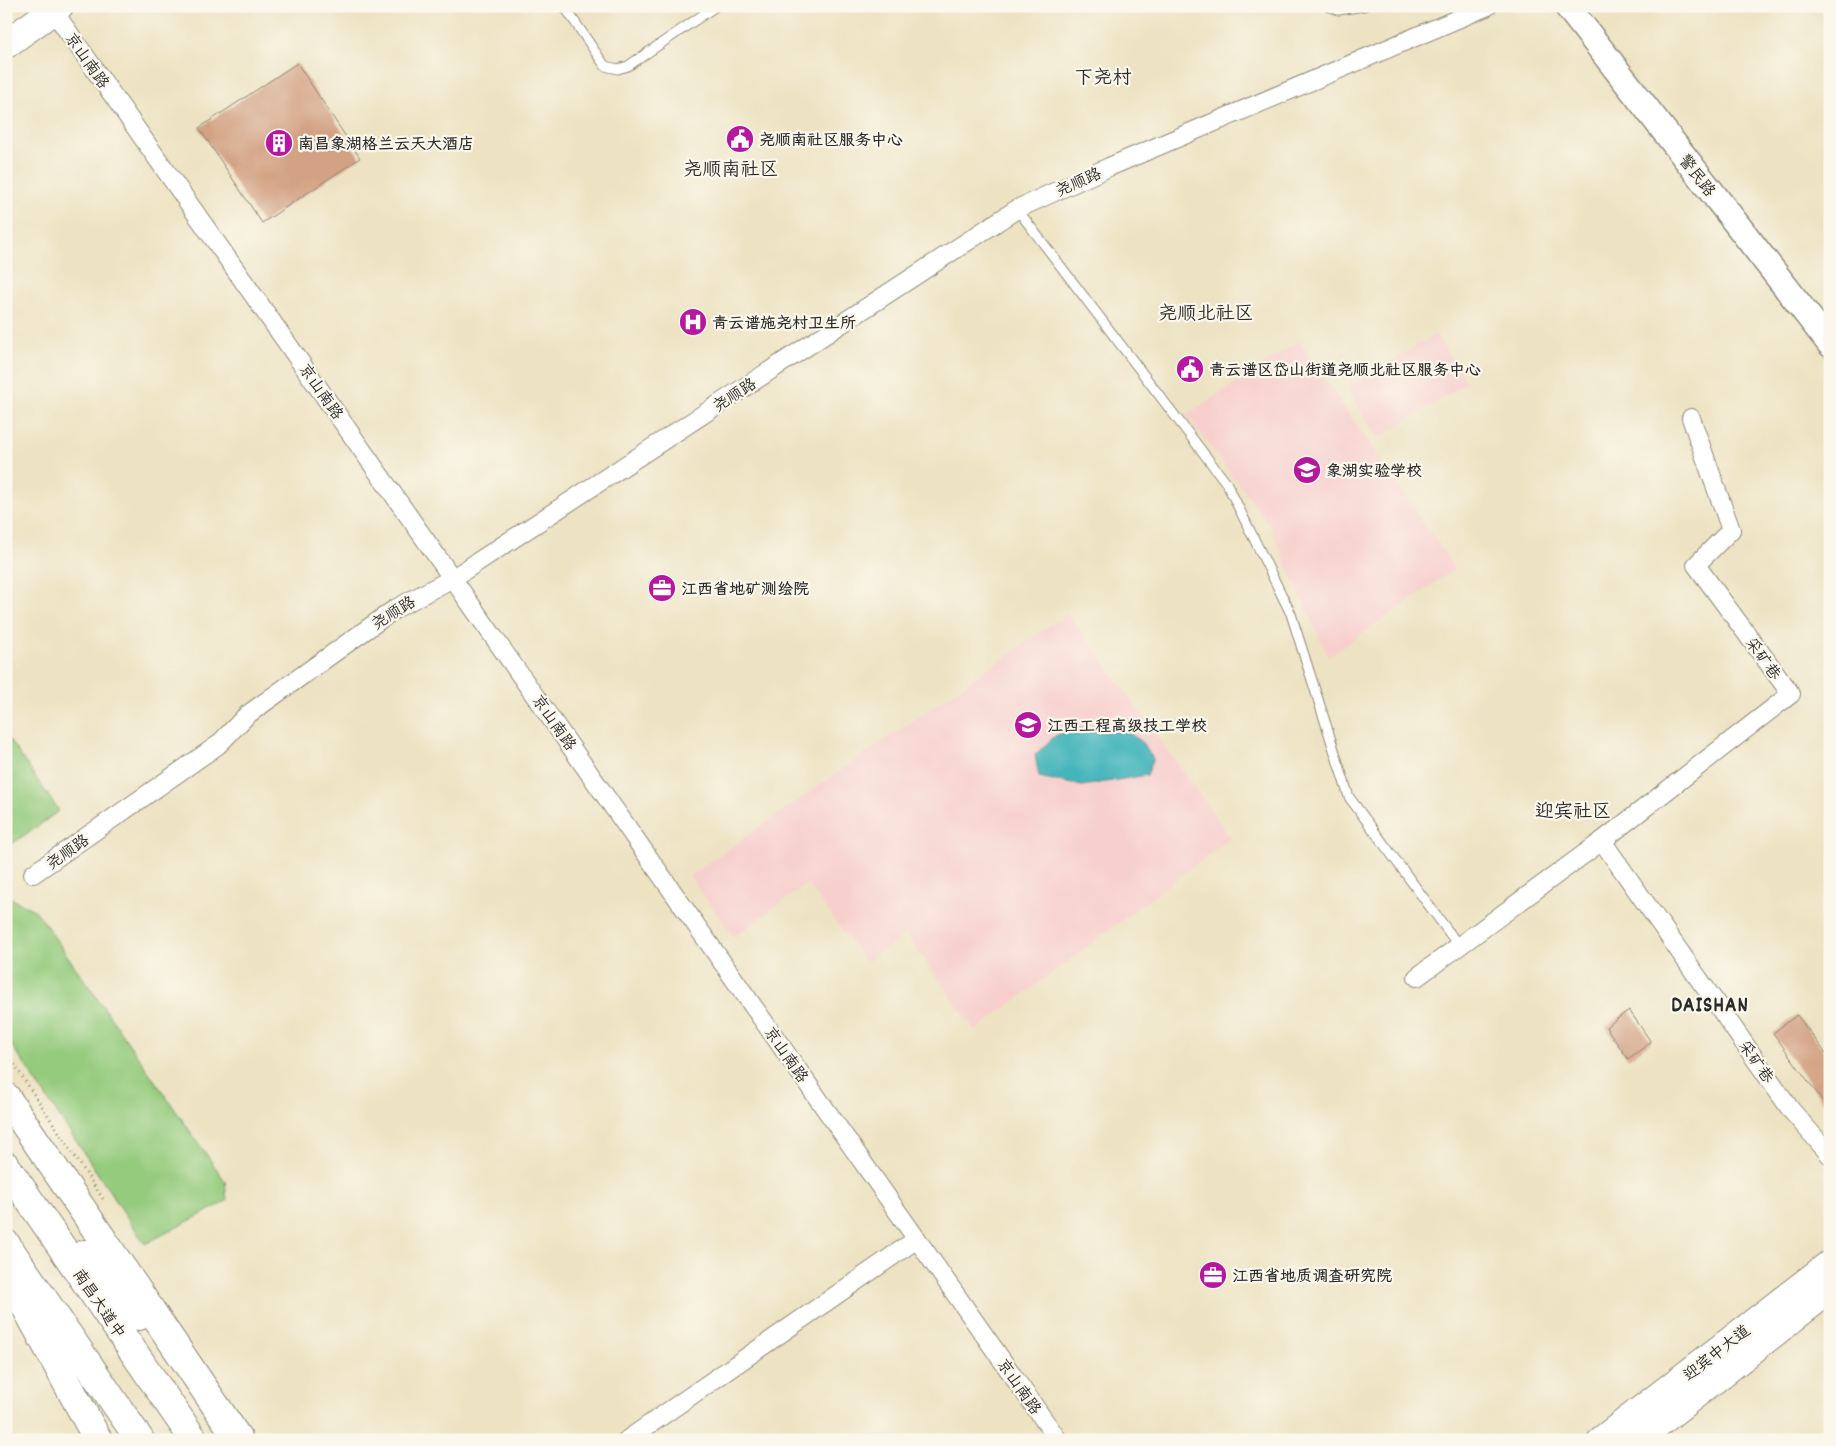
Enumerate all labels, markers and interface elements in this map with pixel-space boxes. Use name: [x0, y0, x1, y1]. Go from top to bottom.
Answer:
street label: 京山南路: [58, 29, 114, 94]
district label: 下尧村: [1074, 66, 1132, 93]
public building icon: 尧顺南社区服务中心: [725, 124, 755, 154]
building icon: 南昌象湖格兰云天大酒店: [264, 128, 294, 158]
place label: 尧顺南社区服务中心: [759, 130, 903, 153]
place label: 南昌象湖格兰云天大酒店: [298, 134, 474, 157]
street label: 警民路: [1672, 151, 1720, 203]
district label: 尧顺南社区: [683, 158, 779, 185]
street label: 尧顺路: [1052, 163, 1106, 204]
district label: 尧顺北社区: [1158, 302, 1254, 329]
hospital icon: 青云谱施尧村卫生所: [678, 307, 708, 337]
place label: 青云谱施尧村卫生所: [712, 313, 856, 336]
public building icon: 青云谱区岱山街道尧顺北社区服务中心: [1175, 354, 1205, 384]
street label: 京山南路: [292, 360, 348, 425]
place label: 青云谱区岱山街道尧顺北社区服务中心: [1209, 360, 1481, 383]
street label: 尧顺路: [709, 373, 762, 419]
school or university icon: 象湖实验学校: [1292, 455, 1322, 485]
place label: 象湖实验学校: [1326, 461, 1422, 484]
office icon: 江西省地矿测绘院: [647, 573, 677, 603]
place label: 江西省地矿测绘院: [681, 579, 809, 602]
street label: 尧顺路: [368, 592, 421, 637]
street label: 采矿巷: [1739, 633, 1785, 686]
street label: 京山南路: [525, 691, 581, 756]
school or university icon: 江西工程高级技工学校: [1013, 710, 1043, 740]
place label: 江西工程高级技工学校: [1047, 716, 1207, 739]
district label: 迎宾社区: [1535, 800, 1611, 827]
street label: 尧顺路: [42, 830, 95, 876]
district label: DAISHAN: [1671, 992, 1749, 1022]
street label: 京山南路: [757, 1023, 813, 1088]
street label: 采矿巷: [1732, 1036, 1778, 1089]
office icon: 江西省地质调查研究院: [1198, 1260, 1228, 1290]
street label: 南昌大道中: [66, 1265, 130, 1344]
place label: 江西省地质调查研究院: [1232, 1266, 1392, 1289]
street label: 迎宾中大道: [1679, 1320, 1756, 1388]
street label: 京山南路: [990, 1355, 1046, 1420]

